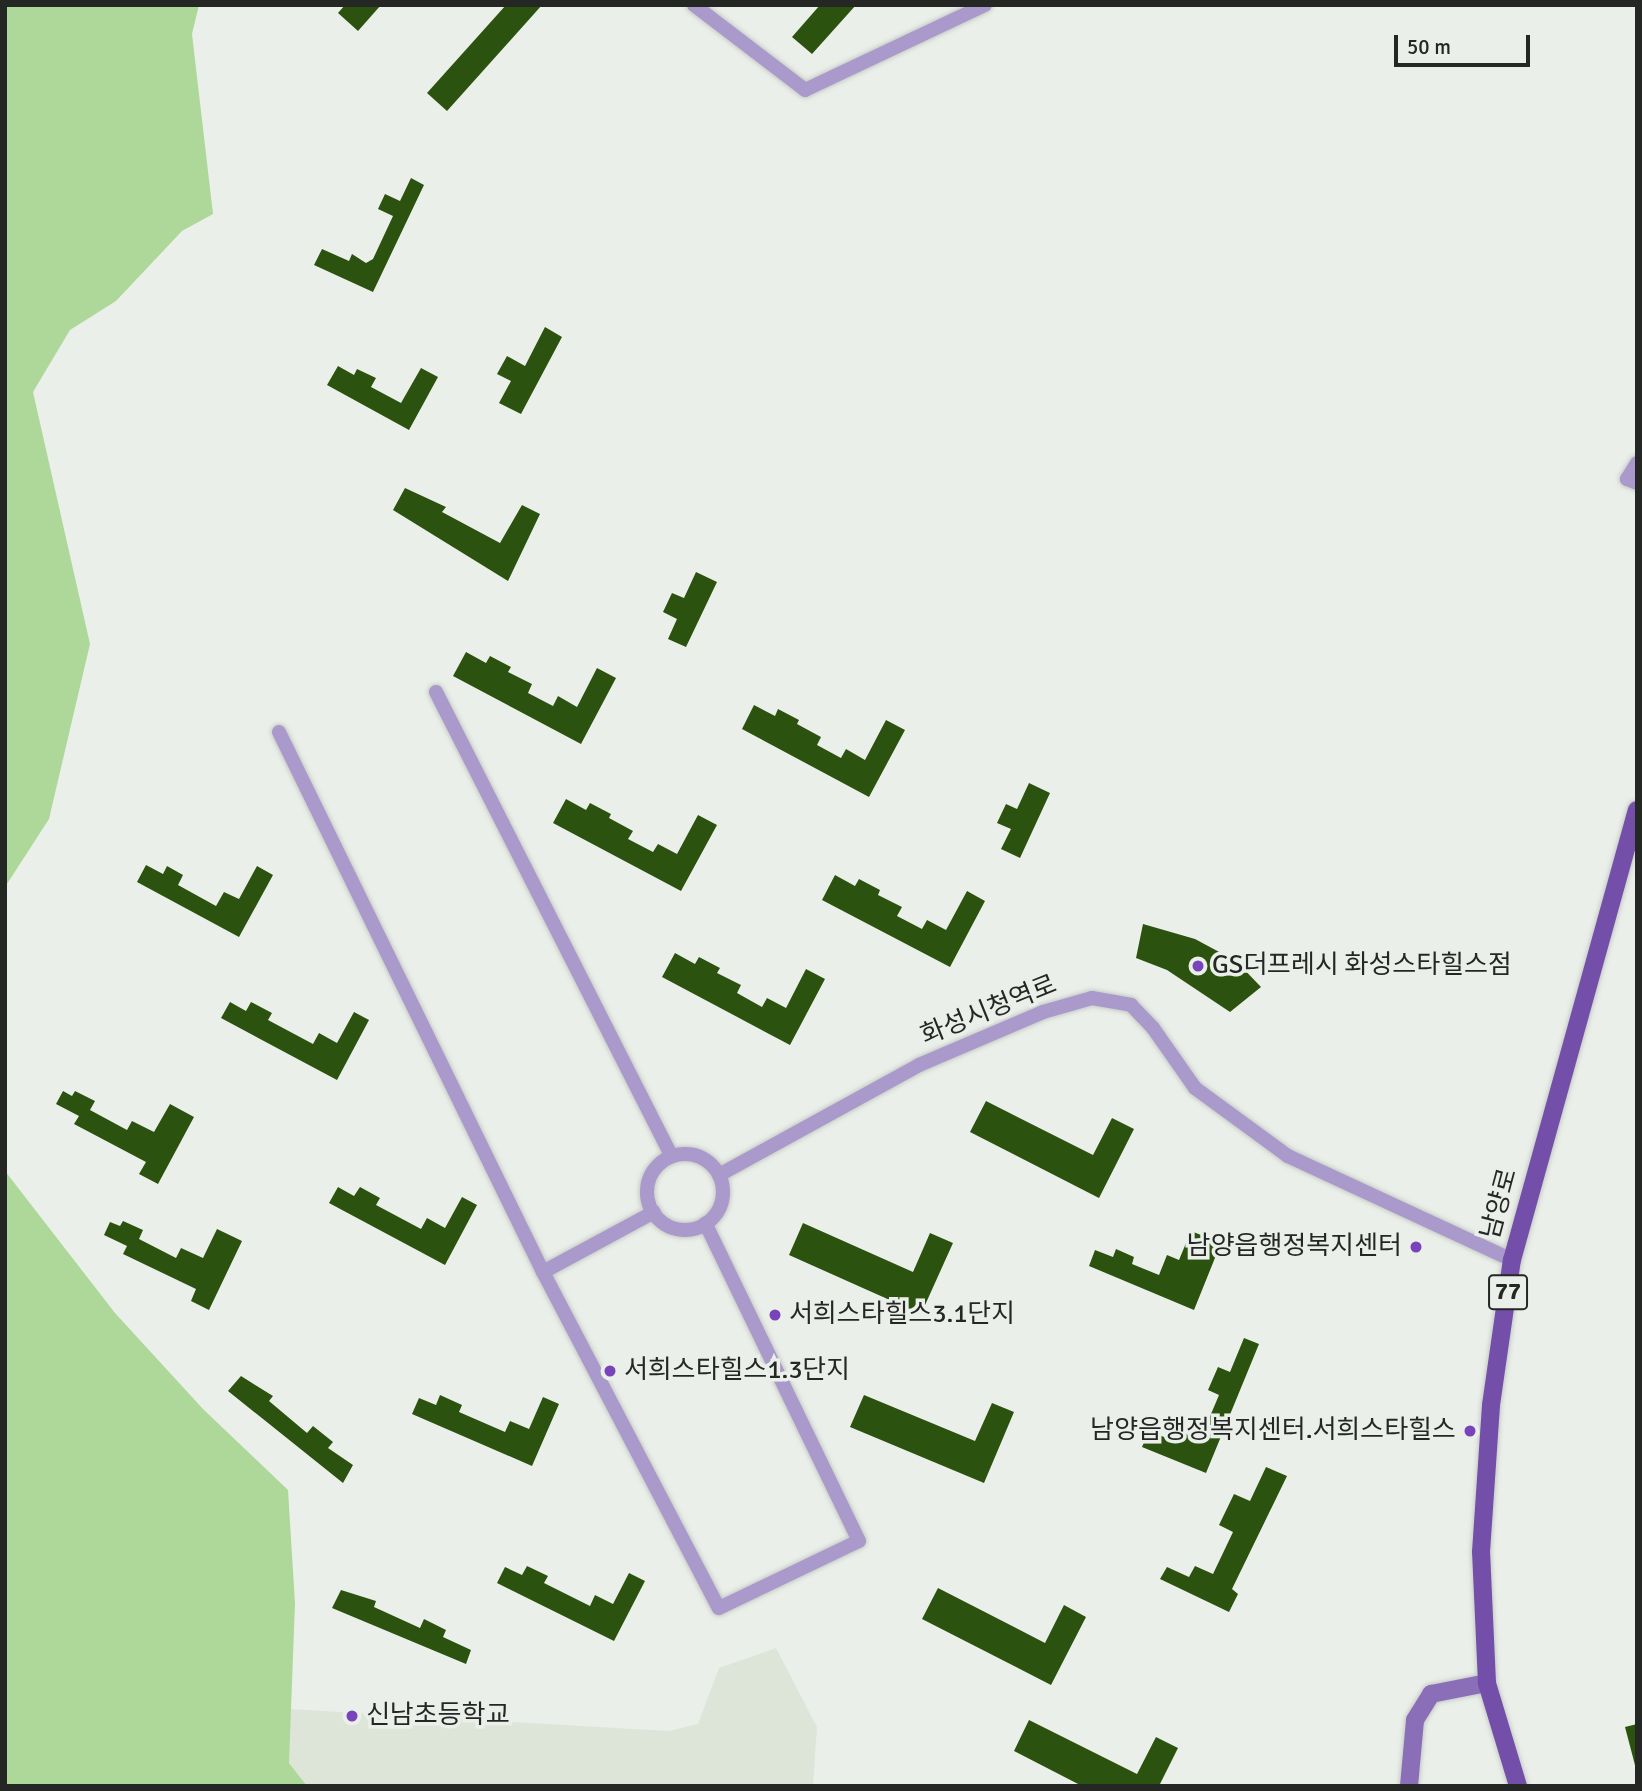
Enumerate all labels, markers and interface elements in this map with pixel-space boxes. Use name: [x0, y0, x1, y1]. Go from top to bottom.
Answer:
scale bar: [1397, 21, 1534, 65]
text: 50 m: [1407, 34, 1451, 60]
place label: GS더프레시 화성스타힐스점: [1212, 950, 1512, 982]
marker: GS더프레시 화성스타힐스점: [1190, 958, 1206, 974]
street label: 화성시청역로: [917, 970, 1061, 1052]
street label: 남양로: [1476, 1165, 1524, 1243]
place label: 남양읍행정복지센터: [1187, 1231, 1402, 1263]
marker: 남양읍행정복지센터: [1408, 1239, 1424, 1255]
road number: 77: [1487, 1272, 1529, 1312]
place label: 서희스타힐스3.1단지: [789, 1299, 1015, 1331]
marker: 서희스타힐스3.1단지: [767, 1307, 783, 1323]
place label: 서희스타힐스1.3단지: [624, 1355, 850, 1387]
marker: 서희스타힐스1.3단지: [602, 1363, 618, 1379]
place label: 남양읍행정복지센터.서희스타힐스: [1090, 1415, 1456, 1447]
marker: 남양읍행정복지센터.서희스타힐스: [1462, 1423, 1478, 1439]
place label: 신남초등학교: [366, 1700, 510, 1732]
marker: 신남초등학교: [344, 1708, 360, 1724]

